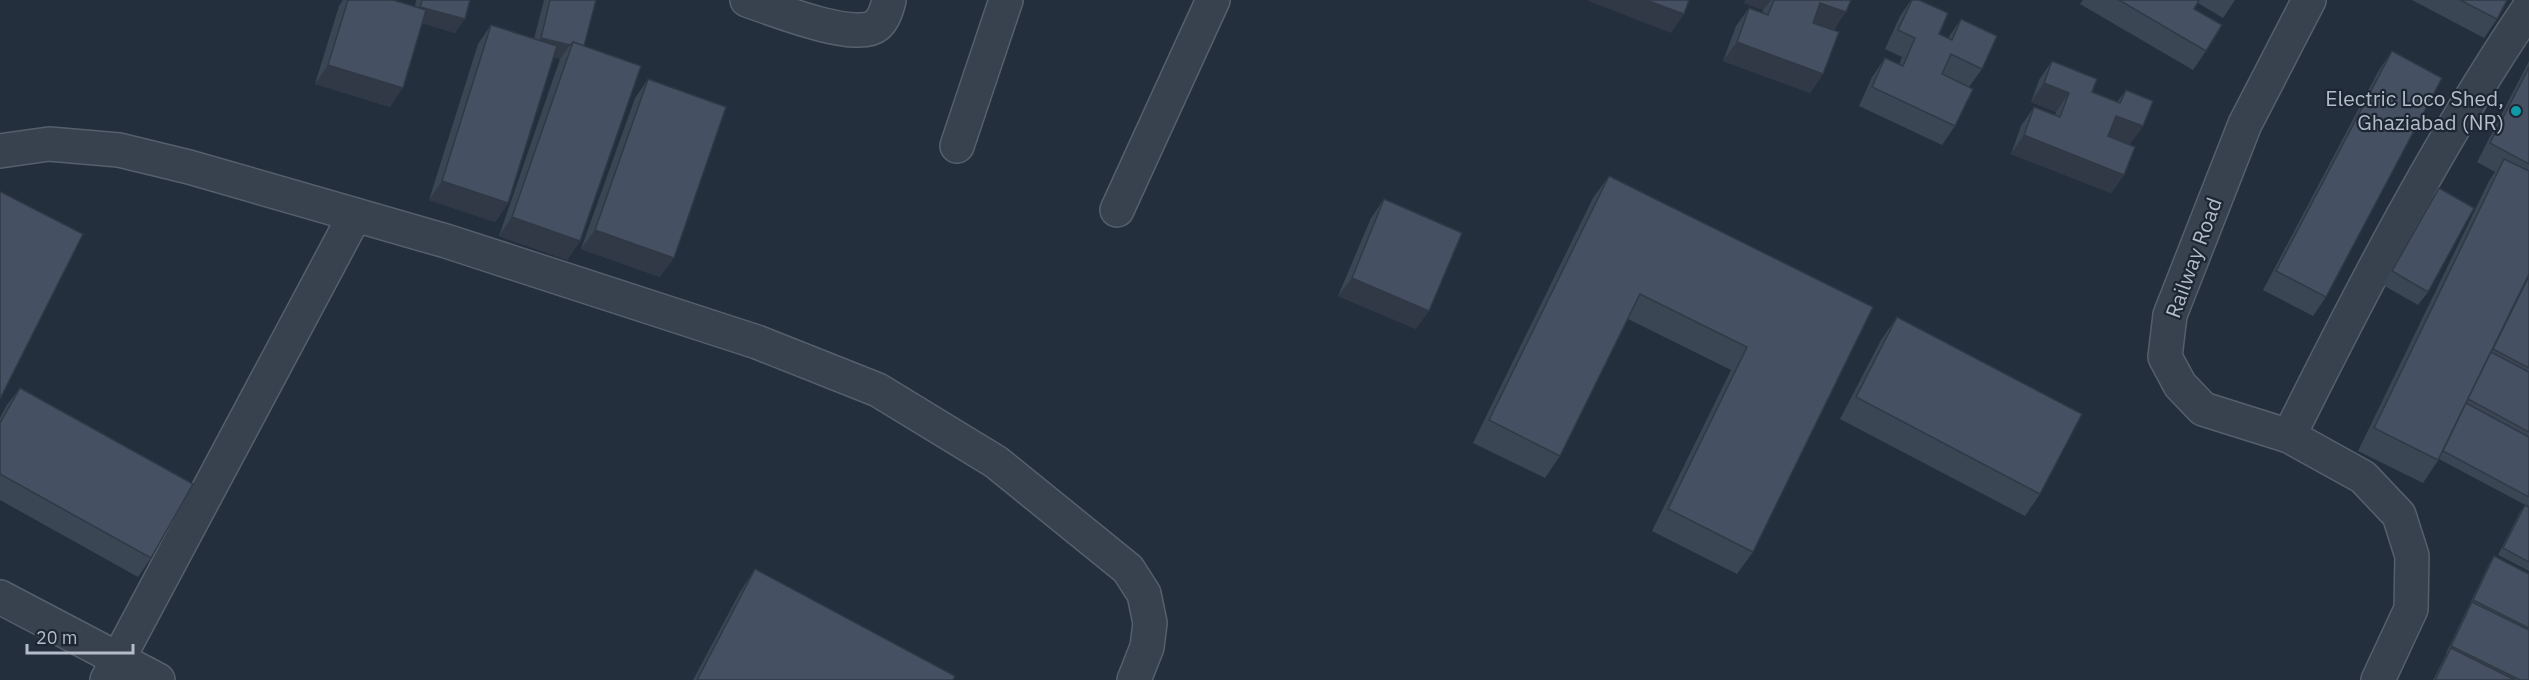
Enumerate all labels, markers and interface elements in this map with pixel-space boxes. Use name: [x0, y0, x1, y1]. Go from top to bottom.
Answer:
place label: Electric Loco Shed, Ghaziabad (NR): [2325, 84, 2504, 136]
marker: Electric Loco Shed, Ghaziabad (NR): [2509, 104, 2523, 118]
street label: Railway Road: [2158, 194, 2228, 322]
scale bar: [27, 617, 134, 655]
text: 20 m: [36, 626, 78, 649]

